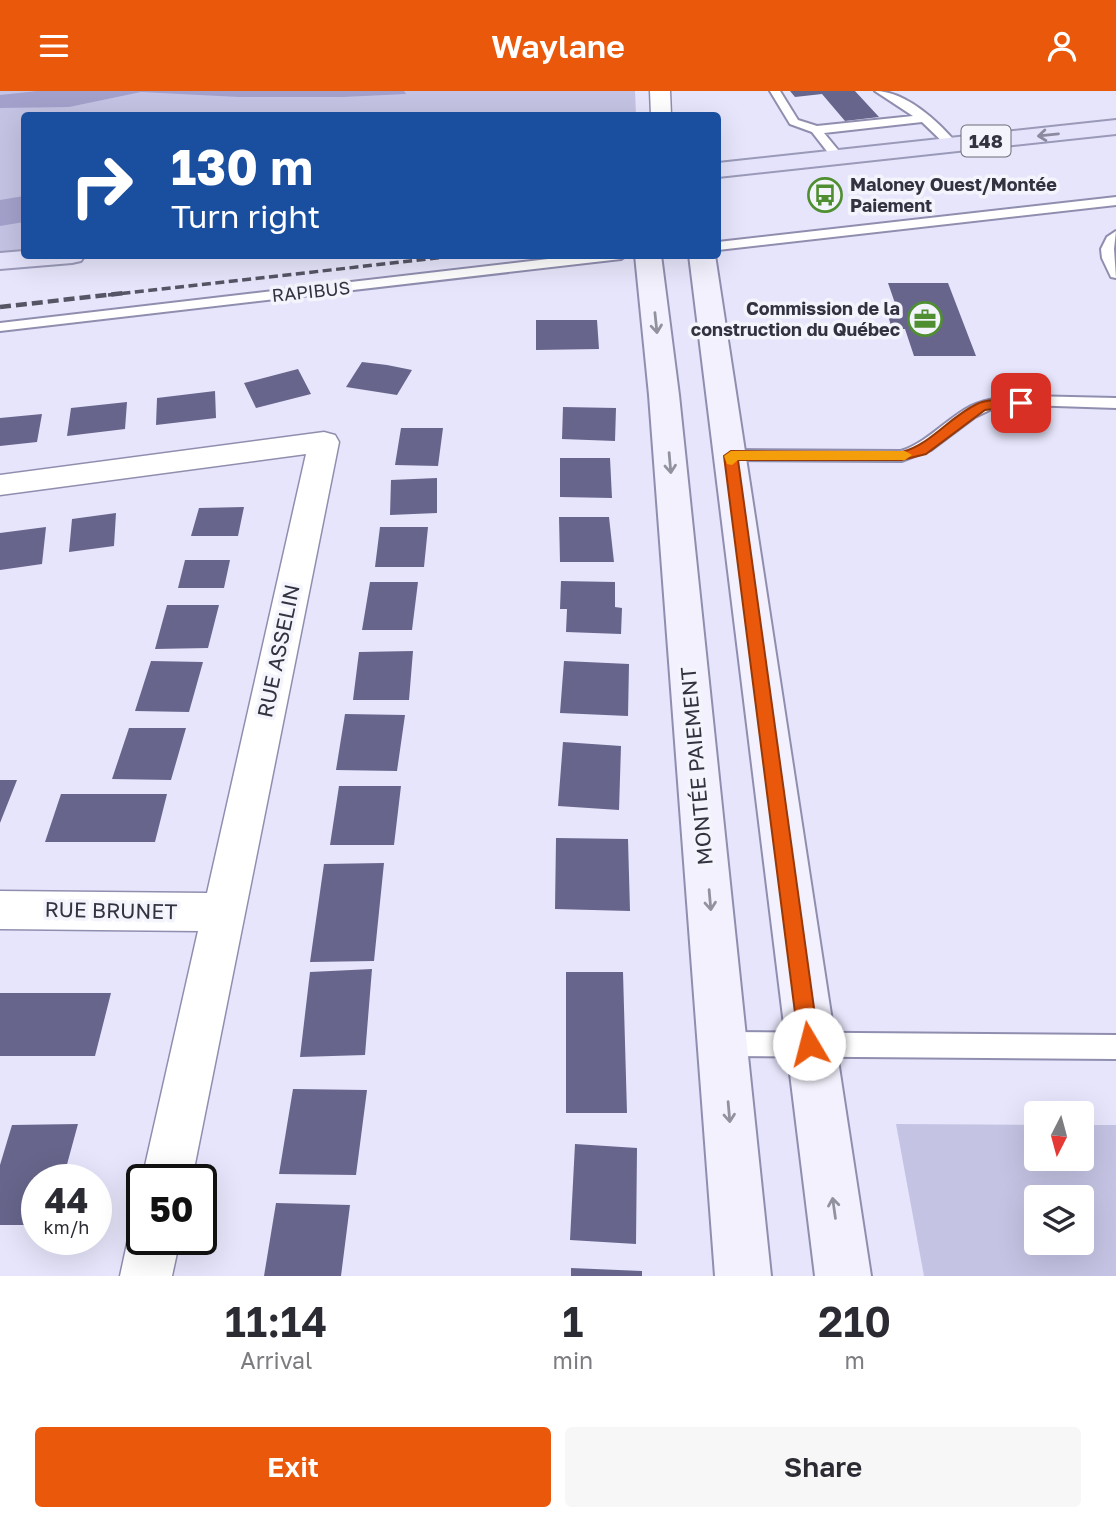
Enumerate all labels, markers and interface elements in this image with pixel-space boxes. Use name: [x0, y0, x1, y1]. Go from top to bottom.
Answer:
icon: menu: [35, 27, 73, 65]
text: Waylane: [491, 27, 625, 65]
icon: person: [1043, 27, 1081, 65]
road number: 148: [962, 125, 1010, 157]
one-way arrow: [1037, 128, 1060, 141]
text: 130 m: [171, 137, 313, 196]
icon: right: [56, 140, 147, 231]
place label: Maloney Ouest/Montée Paiement: [850, 173, 1057, 216]
bus stop icon: Maloney Ouest/Montée Paiement: [806, 176, 844, 214]
text: Turn right: [171, 197, 320, 235]
street label: RAPIBUS: [271, 276, 351, 306]
place label: Commission de la construction du Québec: [691, 297, 900, 340]
office icon: Commission de la construction du Québec: [906, 300, 944, 338]
one-way arrow: [650, 311, 663, 334]
pin: [991, 373, 1051, 433]
icon: arrive: [1002, 384, 1040, 422]
one-way arrow: [664, 451, 677, 473]
street label: RUE ASSELIN: [251, 582, 305, 720]
street label: MONTÉE PAIEMENT: [674, 666, 718, 866]
one-way arrow: [704, 888, 717, 911]
street label: RUE BRUNET: [44, 896, 178, 924]
position arrow: [772, 1007, 846, 1081]
one-way arrow: [722, 1100, 735, 1122]
north arrow: [1024, 1101, 1094, 1171]
map controls: [1024, 1101, 1094, 1255]
speed limit sign: 50: [126, 1164, 217, 1255]
text: 44: [45, 1179, 88, 1221]
button: layers: [1024, 1185, 1094, 1255]
one-way arrow: [827, 1198, 840, 1220]
text: km/h: [44, 1216, 89, 1238]
text: 11:14: [225, 1296, 328, 1346]
text: 1: [562, 1296, 583, 1346]
text: 210: [818, 1296, 891, 1346]
text: Arrival: [240, 1346, 312, 1374]
text: min: [553, 1346, 593, 1374]
text: m: [844, 1346, 865, 1374]
button: Exit: [35, 1427, 551, 1507]
button: Share: [565, 1427, 1081, 1507]

